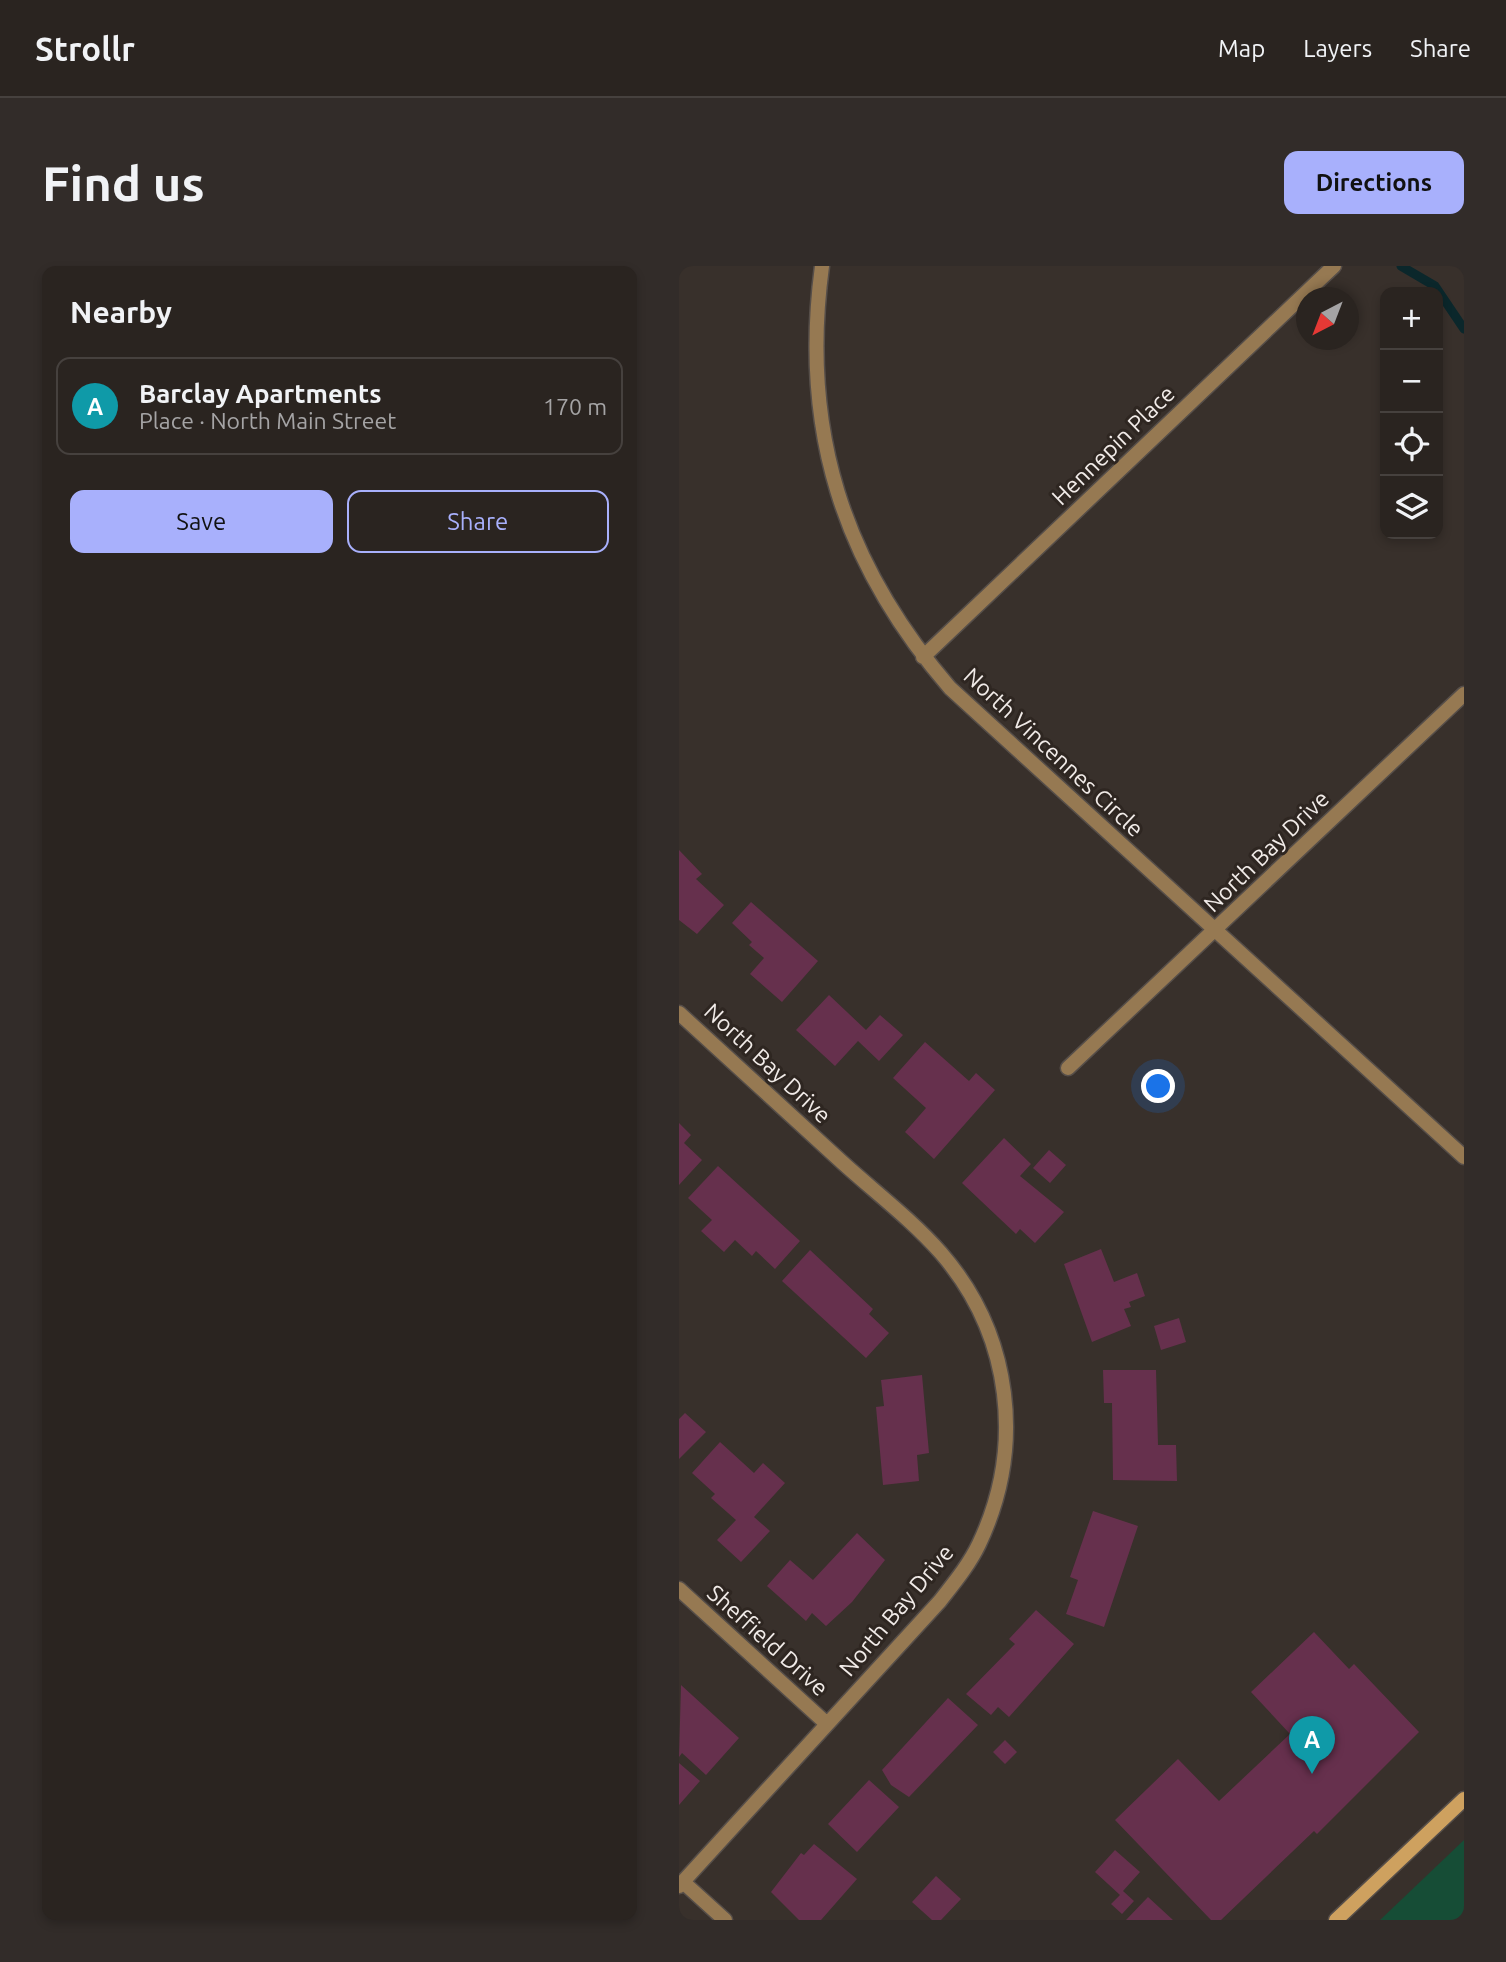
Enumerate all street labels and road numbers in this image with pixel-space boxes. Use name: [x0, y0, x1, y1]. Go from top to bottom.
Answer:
street label: Hennepin Place: [1047, 380, 1179, 510]
street label: North Vincennes Circle: [959, 663, 1149, 841]
street label: North Bay Drive: [1199, 785, 1333, 917]
street label: North Bay Drive: [700, 998, 836, 1128]
street label: North Bay Drive: [834, 1539, 958, 1681]
street label: Sheffield Drive: [703, 1580, 833, 1700]

